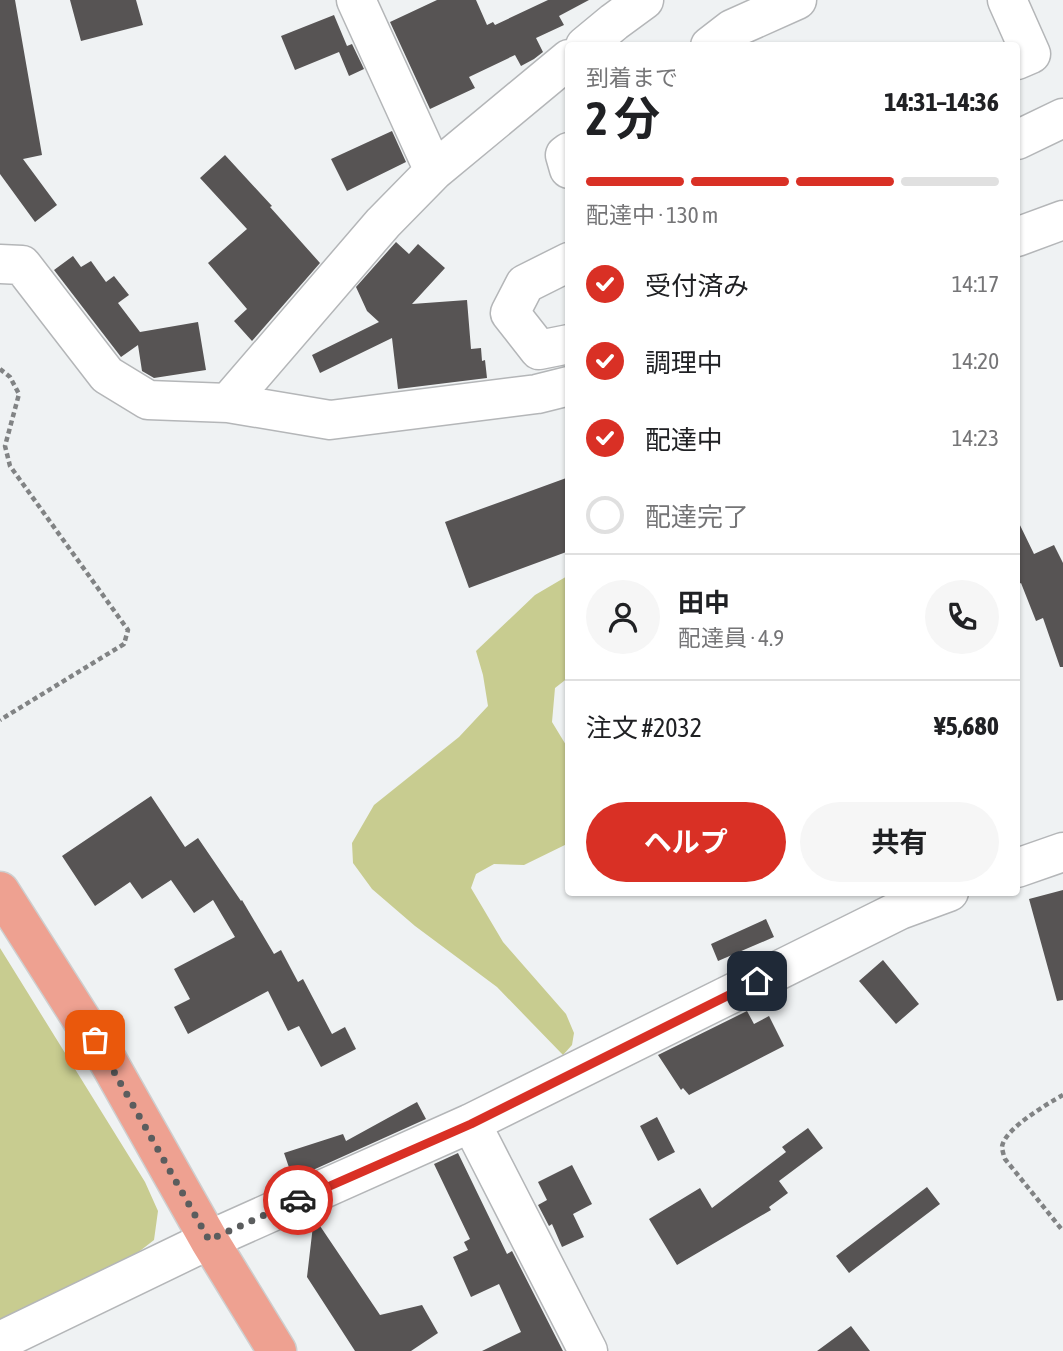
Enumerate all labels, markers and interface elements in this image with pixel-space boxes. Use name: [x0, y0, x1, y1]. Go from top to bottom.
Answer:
text: 到着まで: [586, 65, 678, 91]
text: 14:31–14:36: [884, 87, 999, 117]
text: 2 分: [586, 92, 660, 145]
text: 配達中 · 130 m: [586, 202, 718, 228]
icon: check: [586, 265, 624, 303]
text: 受付済み: [645, 271, 749, 301]
text: 14:17: [952, 271, 999, 297]
icon: check: [586, 342, 624, 380]
text: 調理中: [645, 348, 723, 378]
text: 14:20: [952, 348, 999, 374]
icon: check: [586, 419, 624, 457]
text: 配達中: [645, 425, 723, 455]
text: 14:23: [952, 425, 999, 451]
text: 配達完了: [645, 502, 749, 532]
button: person: [586, 580, 660, 654]
button: phone: [925, 580, 999, 654]
text: 田中: [678, 588, 730, 618]
text: 配達員 · 4.9: [678, 625, 784, 651]
text: ¥5,680: [934, 711, 999, 741]
text: 注文 #2032: [586, 713, 702, 743]
button: ヘルプ: [586, 802, 786, 882]
button: 共有: [800, 802, 999, 882]
pin: [727, 951, 787, 1011]
icon: home: [738, 962, 776, 1000]
pin: [65, 1010, 125, 1070]
icon: bag: [76, 1021, 114, 1059]
courier: [263, 1165, 333, 1235]
icon: car: [279, 1181, 317, 1219]

